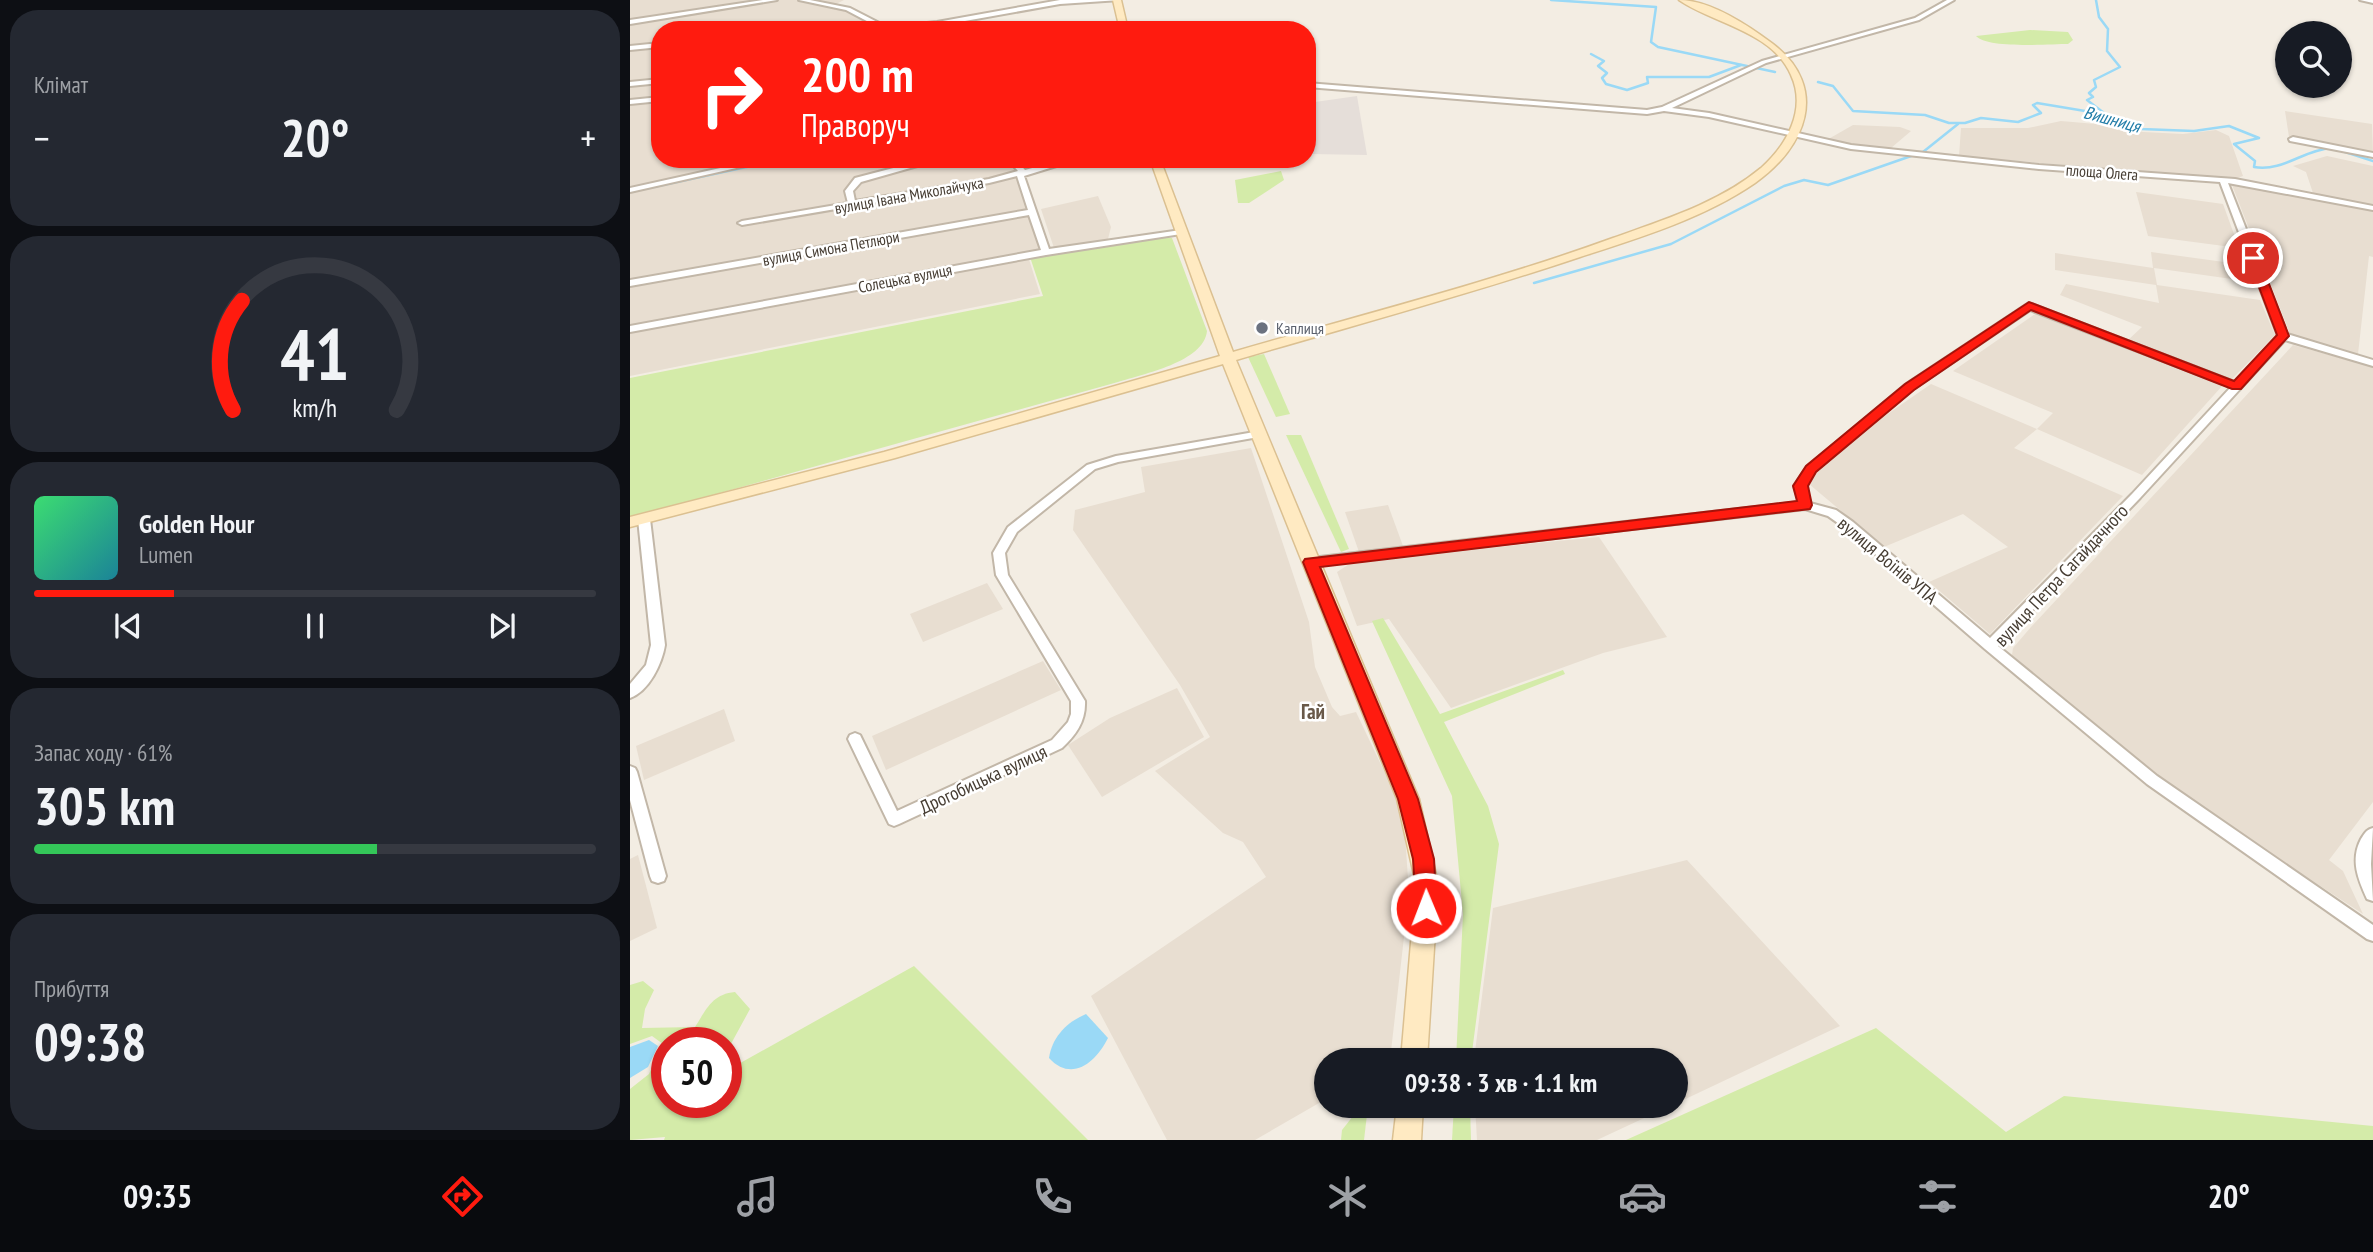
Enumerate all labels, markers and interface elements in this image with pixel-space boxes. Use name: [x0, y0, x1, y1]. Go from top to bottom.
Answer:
map controls: [2275, 21, 2352, 98]
button: search: [2275, 21, 2352, 98]
text: 200 m: [801, 42, 914, 106]
icon: right: [686, 49, 777, 140]
text: Клімат: [34, 70, 88, 99]
water label: Вишниця: [2081, 100, 2145, 138]
text: 20°: [281, 104, 349, 171]
text: Праворуч: [801, 104, 910, 146]
text: −: [34, 113, 50, 162]
text: +: [580, 113, 596, 162]
street label: площа Олега: [2065, 159, 2139, 185]
street label: вулиця Івана Миколайчука: [833, 172, 985, 218]
street label: вулиця Симона Петлюри: [761, 226, 901, 270]
pin: [2223, 228, 2283, 288]
icon: arrive: [2234, 239, 2272, 277]
street label: Солецька вулиця: [856, 259, 954, 297]
text: 41: [280, 306, 350, 400]
place label: Каплиця: [1276, 318, 1324, 338]
marker: Каплиця: [1254, 320, 1270, 336]
text: km/h: [293, 392, 337, 424]
street label: вулиця Петра Сагайдачного: [1989, 499, 2133, 651]
text: Golden Hour: [139, 507, 254, 540]
street label: вулиця Воїнів УПА: [1833, 511, 1943, 609]
text: Lumen: [139, 540, 193, 569]
icon: previous: [109, 607, 147, 645]
icon: pause: [296, 607, 334, 645]
icon: next: [483, 607, 521, 645]
district label: Гай: [1301, 698, 1325, 725]
text: Запас ходу · 61%: [34, 738, 172, 767]
street label: Дрогобицька вулиця: [915, 739, 1051, 819]
text: 305 km: [34, 772, 175, 839]
position arrow: [1389, 871, 1463, 945]
text: Прибуття: [34, 974, 109, 1003]
text: 09:38: [34, 1008, 146, 1075]
speed limit sign: 50: [651, 1027, 742, 1118]
text: 09:38 · 3 хв · 1.1 km: [1405, 1066, 1597, 1099]
icon: directions: [438, 1172, 487, 1221]
icon: music: [733, 1172, 782, 1221]
icon: phone: [1028, 1172, 1077, 1221]
icon: climate: [1323, 1172, 1372, 1221]
icon: car: [1618, 1172, 1667, 1221]
icon: filters: [1913, 1172, 1962, 1221]
text: 09:35: [123, 1175, 192, 1217]
text: 20°: [2208, 1175, 2250, 1217]

